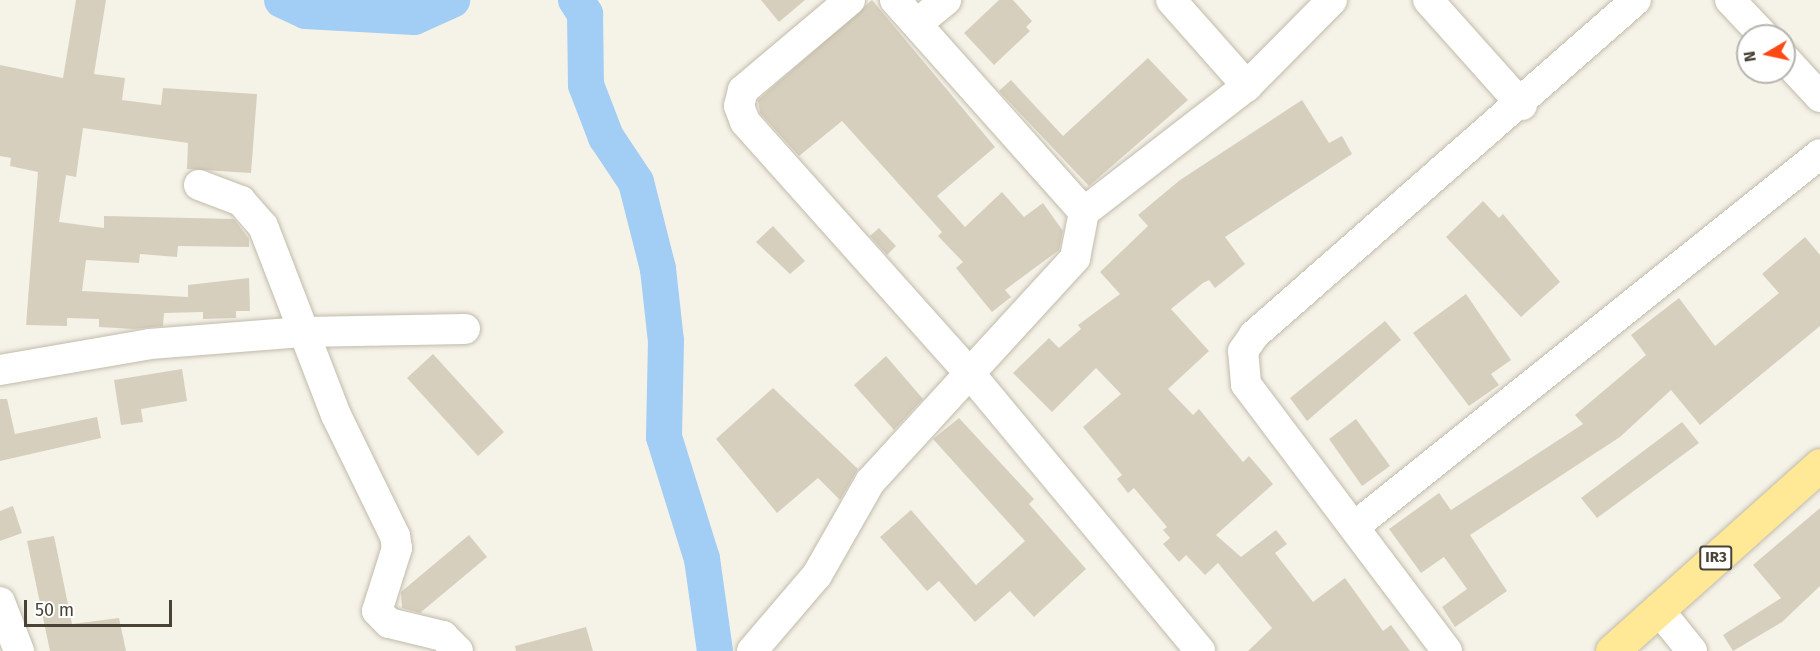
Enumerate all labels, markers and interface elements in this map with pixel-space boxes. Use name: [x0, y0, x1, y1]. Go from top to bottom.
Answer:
north arrow: [1736, 24, 1796, 84]
text: N: [1739, 50, 1760, 63]
road number: IR3: [1698, 546, 1734, 570]
scale bar: [27, 588, 176, 626]
text: 50 m: [35, 599, 74, 621]

